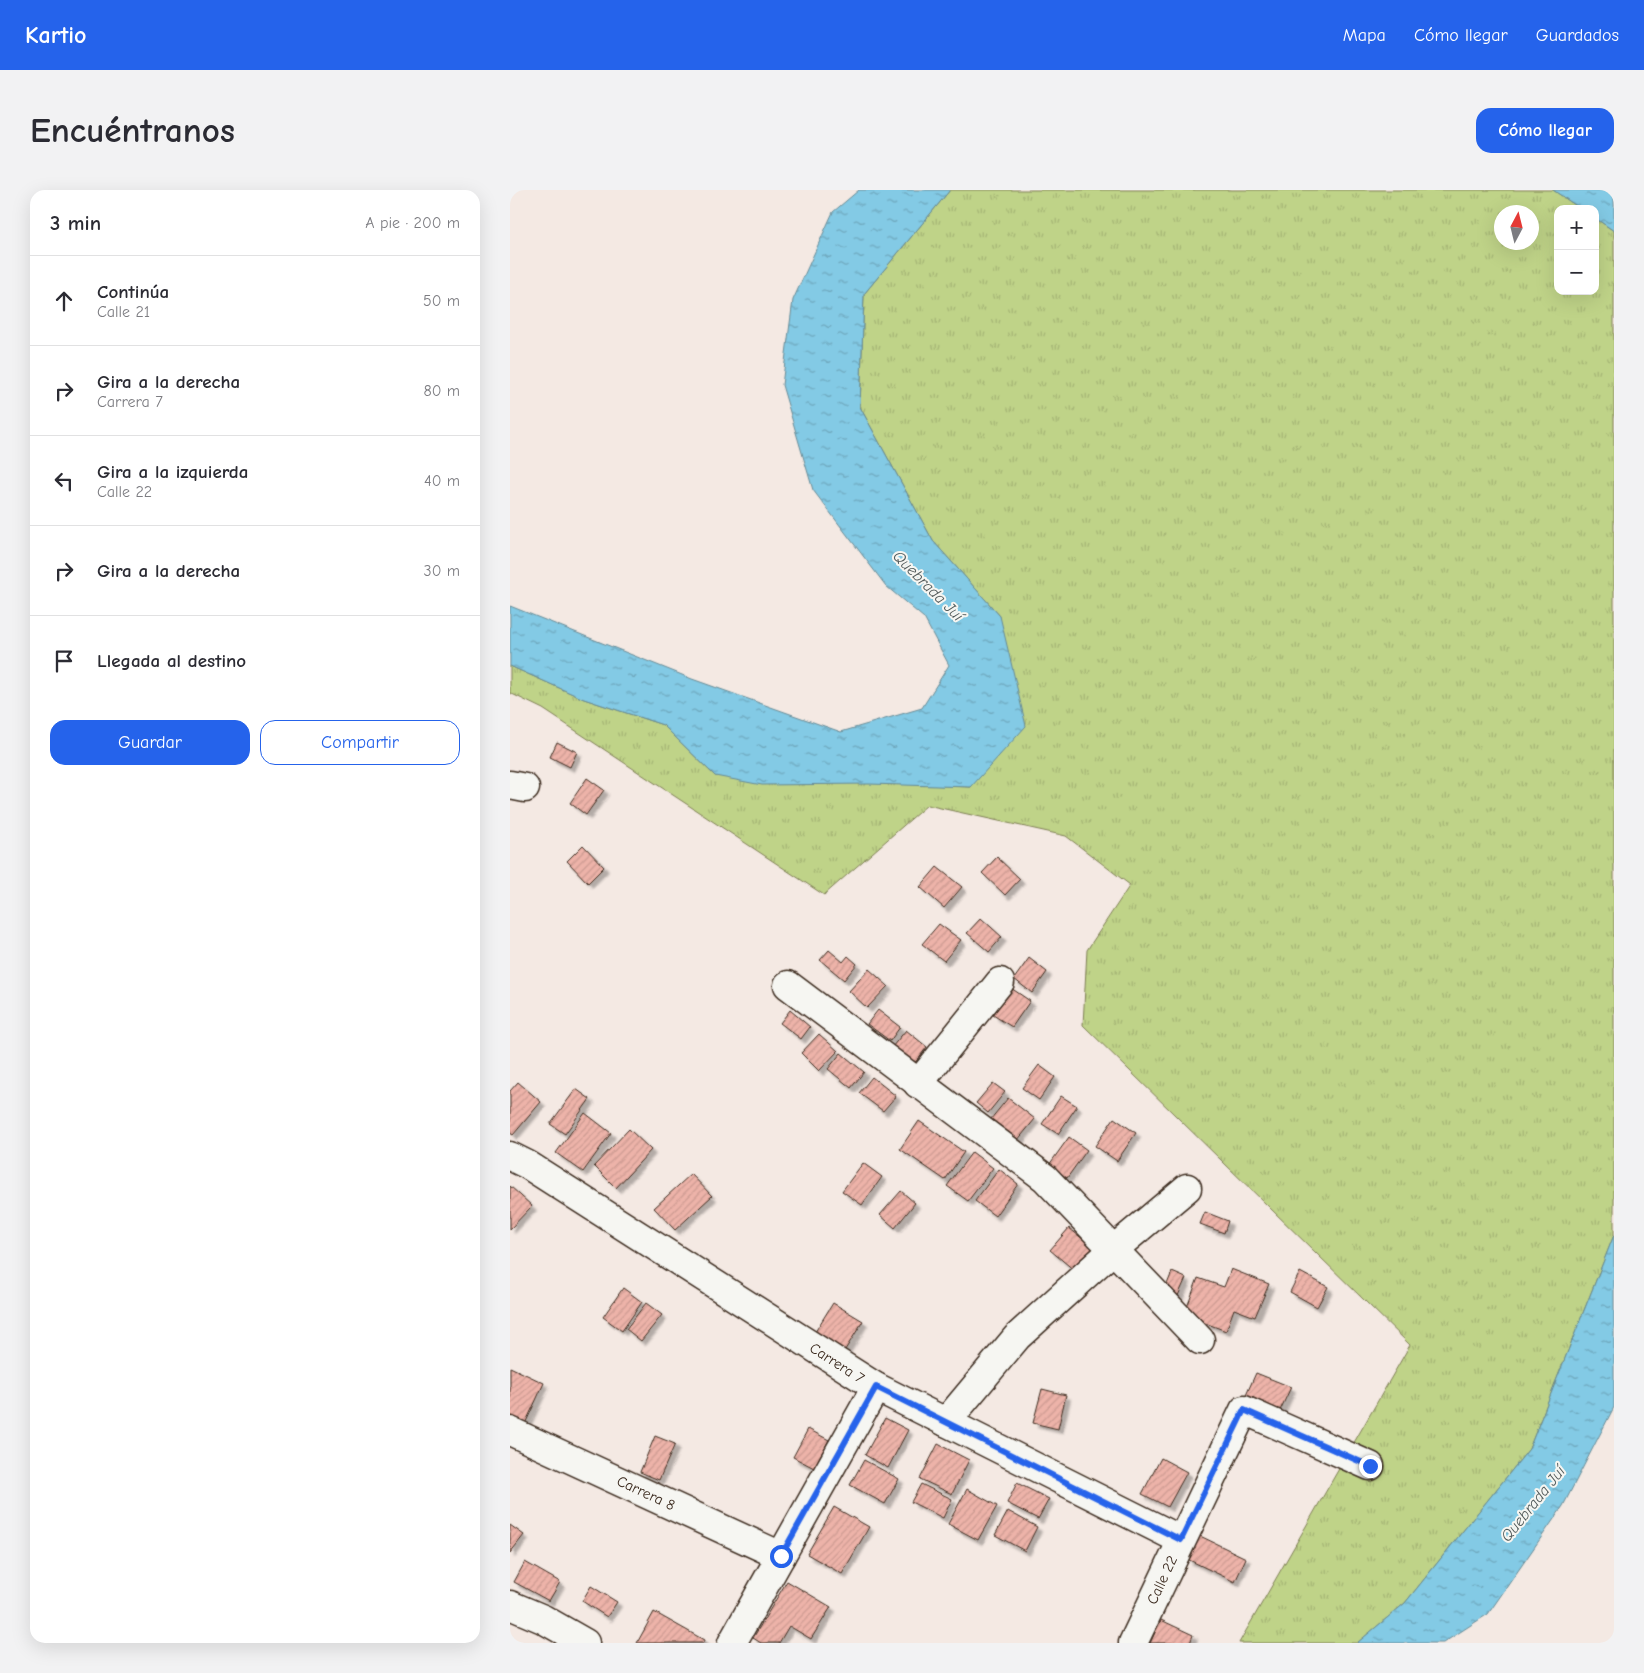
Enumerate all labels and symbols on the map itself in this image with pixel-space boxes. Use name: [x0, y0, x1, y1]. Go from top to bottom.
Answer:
north arrow: [1494, 205, 1539, 250]
water label: Quebrada Juí: [889, 547, 969, 627]
street label: Carrera 7: [806, 1339, 868, 1387]
route end: [1359, 1455, 1382, 1478]
water label: Quebrada Juí: [1497, 1461, 1570, 1545]
street label: Carrera 8: [614, 1472, 678, 1514]
route start: [770, 1545, 793, 1568]
street label: Calle 22: [1143, 1553, 1181, 1607]

